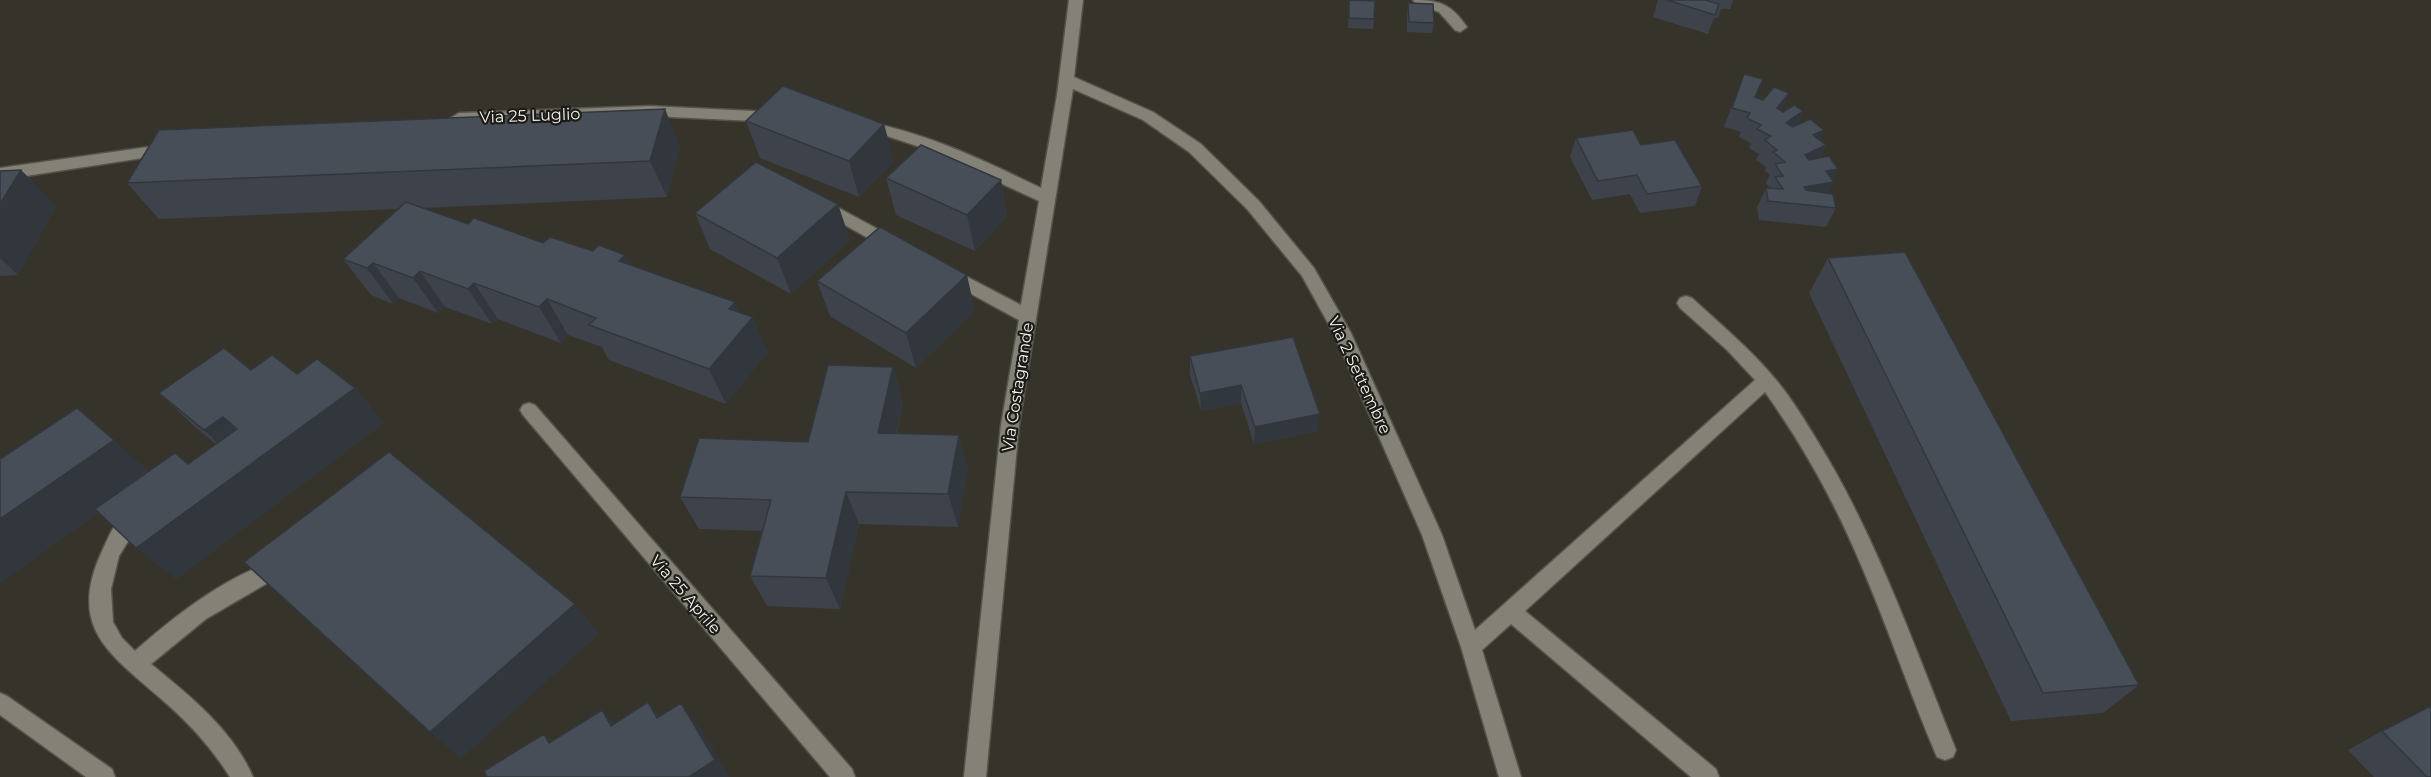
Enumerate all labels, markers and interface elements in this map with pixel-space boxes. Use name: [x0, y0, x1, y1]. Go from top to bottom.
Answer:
street label: Via 25 Luglio: [479, 104, 581, 127]
street label: Via 2 Settembre: [1324, 313, 1395, 437]
street label: Via Costagrande: [998, 321, 1037, 453]
street label: Via 25 Aprile: [646, 551, 725, 638]

